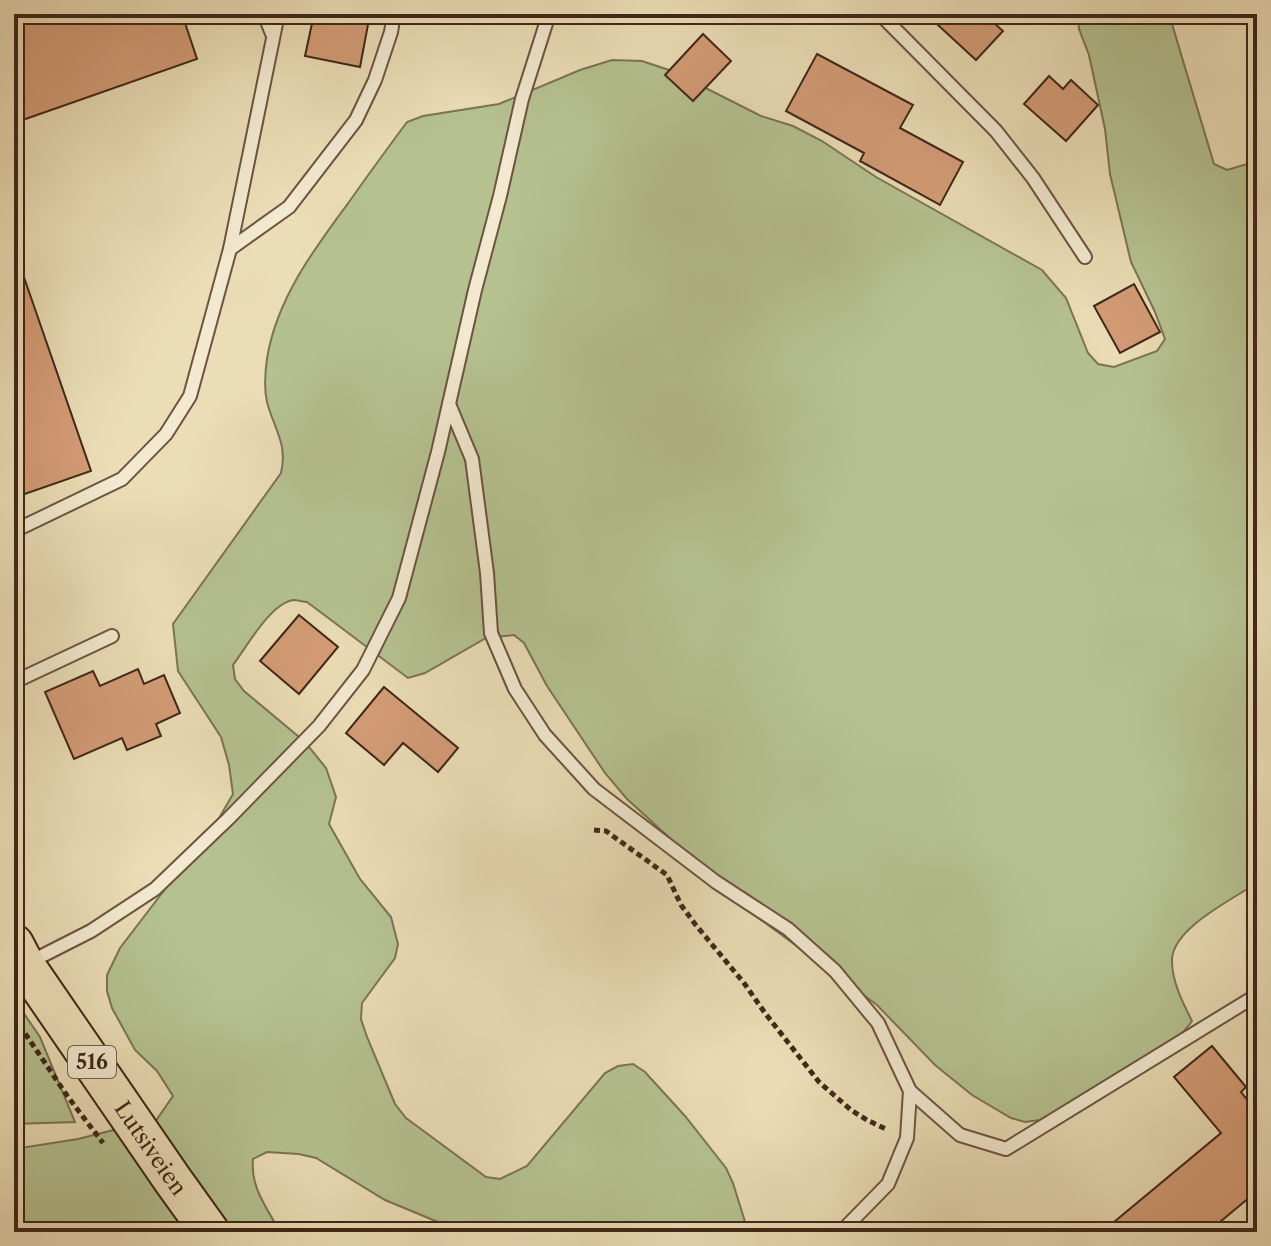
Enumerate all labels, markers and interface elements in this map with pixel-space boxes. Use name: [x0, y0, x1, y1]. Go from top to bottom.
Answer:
road number: 516: [68, 1046, 116, 1078]
street label: Lutsiveien: [109, 1096, 192, 1201]

